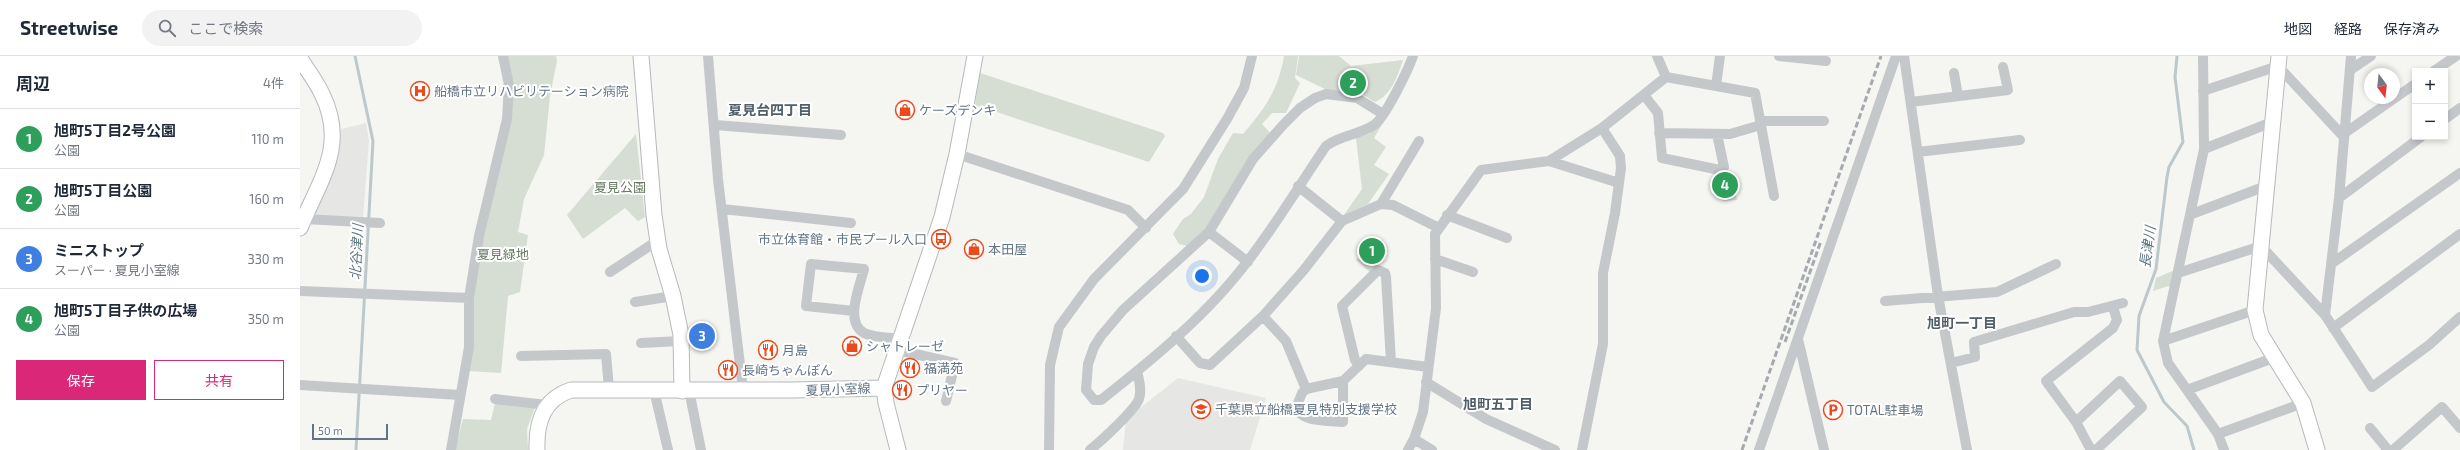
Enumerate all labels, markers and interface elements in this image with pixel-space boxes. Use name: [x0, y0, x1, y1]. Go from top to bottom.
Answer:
search box: [142, 10, 422, 46]
text: Streetwise: [20, 16, 118, 39]
icon: search: [156, 17, 178, 39]
text: ここで検索: [188, 19, 263, 37]
text: 地図: [2284, 20, 2312, 37]
text: 経路: [2334, 20, 2362, 37]
text: 保存済み: [2384, 20, 2440, 37]
pin: 2: [1340, 68, 1366, 98]
north arrow: [2364, 68, 2400, 104]
map controls: [2412, 68, 2448, 140]
button: +: [2412, 68, 2448, 104]
text: 周辺: [16, 73, 50, 93]
text: 4件: [263, 75, 284, 91]
hospital icon: 船橋市立リハビリテーション病院: [409, 80, 431, 102]
place label: 船橋市立リハビリテーション病院: [434, 83, 629, 99]
shop icon: ケーズデンキ: [894, 99, 916, 121]
district label: 夏見台四丁目: [728, 101, 812, 118]
place label: ケーズデンキ: [919, 102, 996, 118]
button: −: [2412, 104, 2448, 140]
text: 旭町5丁目2号公園: [54, 121, 176, 139]
text: 1: [26, 131, 32, 147]
text: 110 m: [252, 131, 284, 147]
text: 公園: [54, 142, 80, 158]
pin: 4: [1712, 170, 1738, 200]
park label: 夏見公園: [594, 179, 646, 195]
text: 旭町5丁目公園: [54, 181, 152, 199]
text: 2: [25, 191, 33, 207]
text: 160 m: [249, 191, 284, 207]
text: 公園: [54, 202, 80, 218]
water label: 北谷津川: [346, 222, 366, 280]
water label: 長津川: [2136, 223, 2159, 269]
bus stop icon: 市立体育館・市民プール入口: [930, 228, 952, 250]
place label: 市立体育館・市民プール入口: [758, 231, 927, 247]
pin: 1: [1359, 236, 1385, 266]
shop icon: 本田屋: [963, 238, 985, 260]
text: ミニストップ: [54, 241, 144, 259]
place label: 本田屋: [988, 241, 1027, 257]
park label: 夏見緑地: [477, 246, 529, 262]
text: 3: [25, 251, 33, 267]
text: 330 m: [247, 251, 284, 267]
text: スーパー · 夏見小室線: [54, 262, 180, 278]
your location: [1192, 266, 1212, 286]
text: 旭町5丁目子供の広場: [54, 301, 197, 319]
text: 4: [25, 311, 33, 327]
text: 350 m: [248, 311, 284, 327]
district label: 旭町一丁目: [1927, 314, 1997, 331]
pin: 3: [689, 321, 715, 351]
text: 公園: [54, 322, 80, 338]
shop icon: シャトレーゼ: [841, 335, 863, 357]
place label: シャトレーゼ: [866, 338, 944, 354]
restaurant icon: 月島: [757, 339, 779, 361]
place label: 月島: [782, 342, 808, 358]
restaurant icon: 福満苑: [899, 357, 921, 379]
restaurant icon: 長崎ちゃんぽん: [717, 359, 739, 381]
button: 保存: [16, 360, 146, 400]
button: 共有: [154, 360, 284, 400]
place label: 福満苑: [924, 360, 963, 376]
place label: 長崎ちゃんぽん: [742, 362, 833, 378]
restaurant icon: プリヤー: [891, 379, 913, 401]
street label: 夏見小室線: [805, 380, 871, 398]
place label: プリヤー: [916, 382, 968, 398]
district label: 旭町五丁目: [1463, 395, 1533, 412]
school or university icon: 千葉県立船橋夏見特別支援学校: [1190, 398, 1212, 420]
parking icon: TOTAL駐車場: [1822, 399, 1844, 421]
place label: 千葉県立船橋夏見特別支援学校: [1215, 401, 1397, 417]
place label: TOTAL駐車場: [1847, 402, 1923, 418]
scale bar: [312, 422, 388, 441]
text: 50 m: [318, 424, 343, 437]

